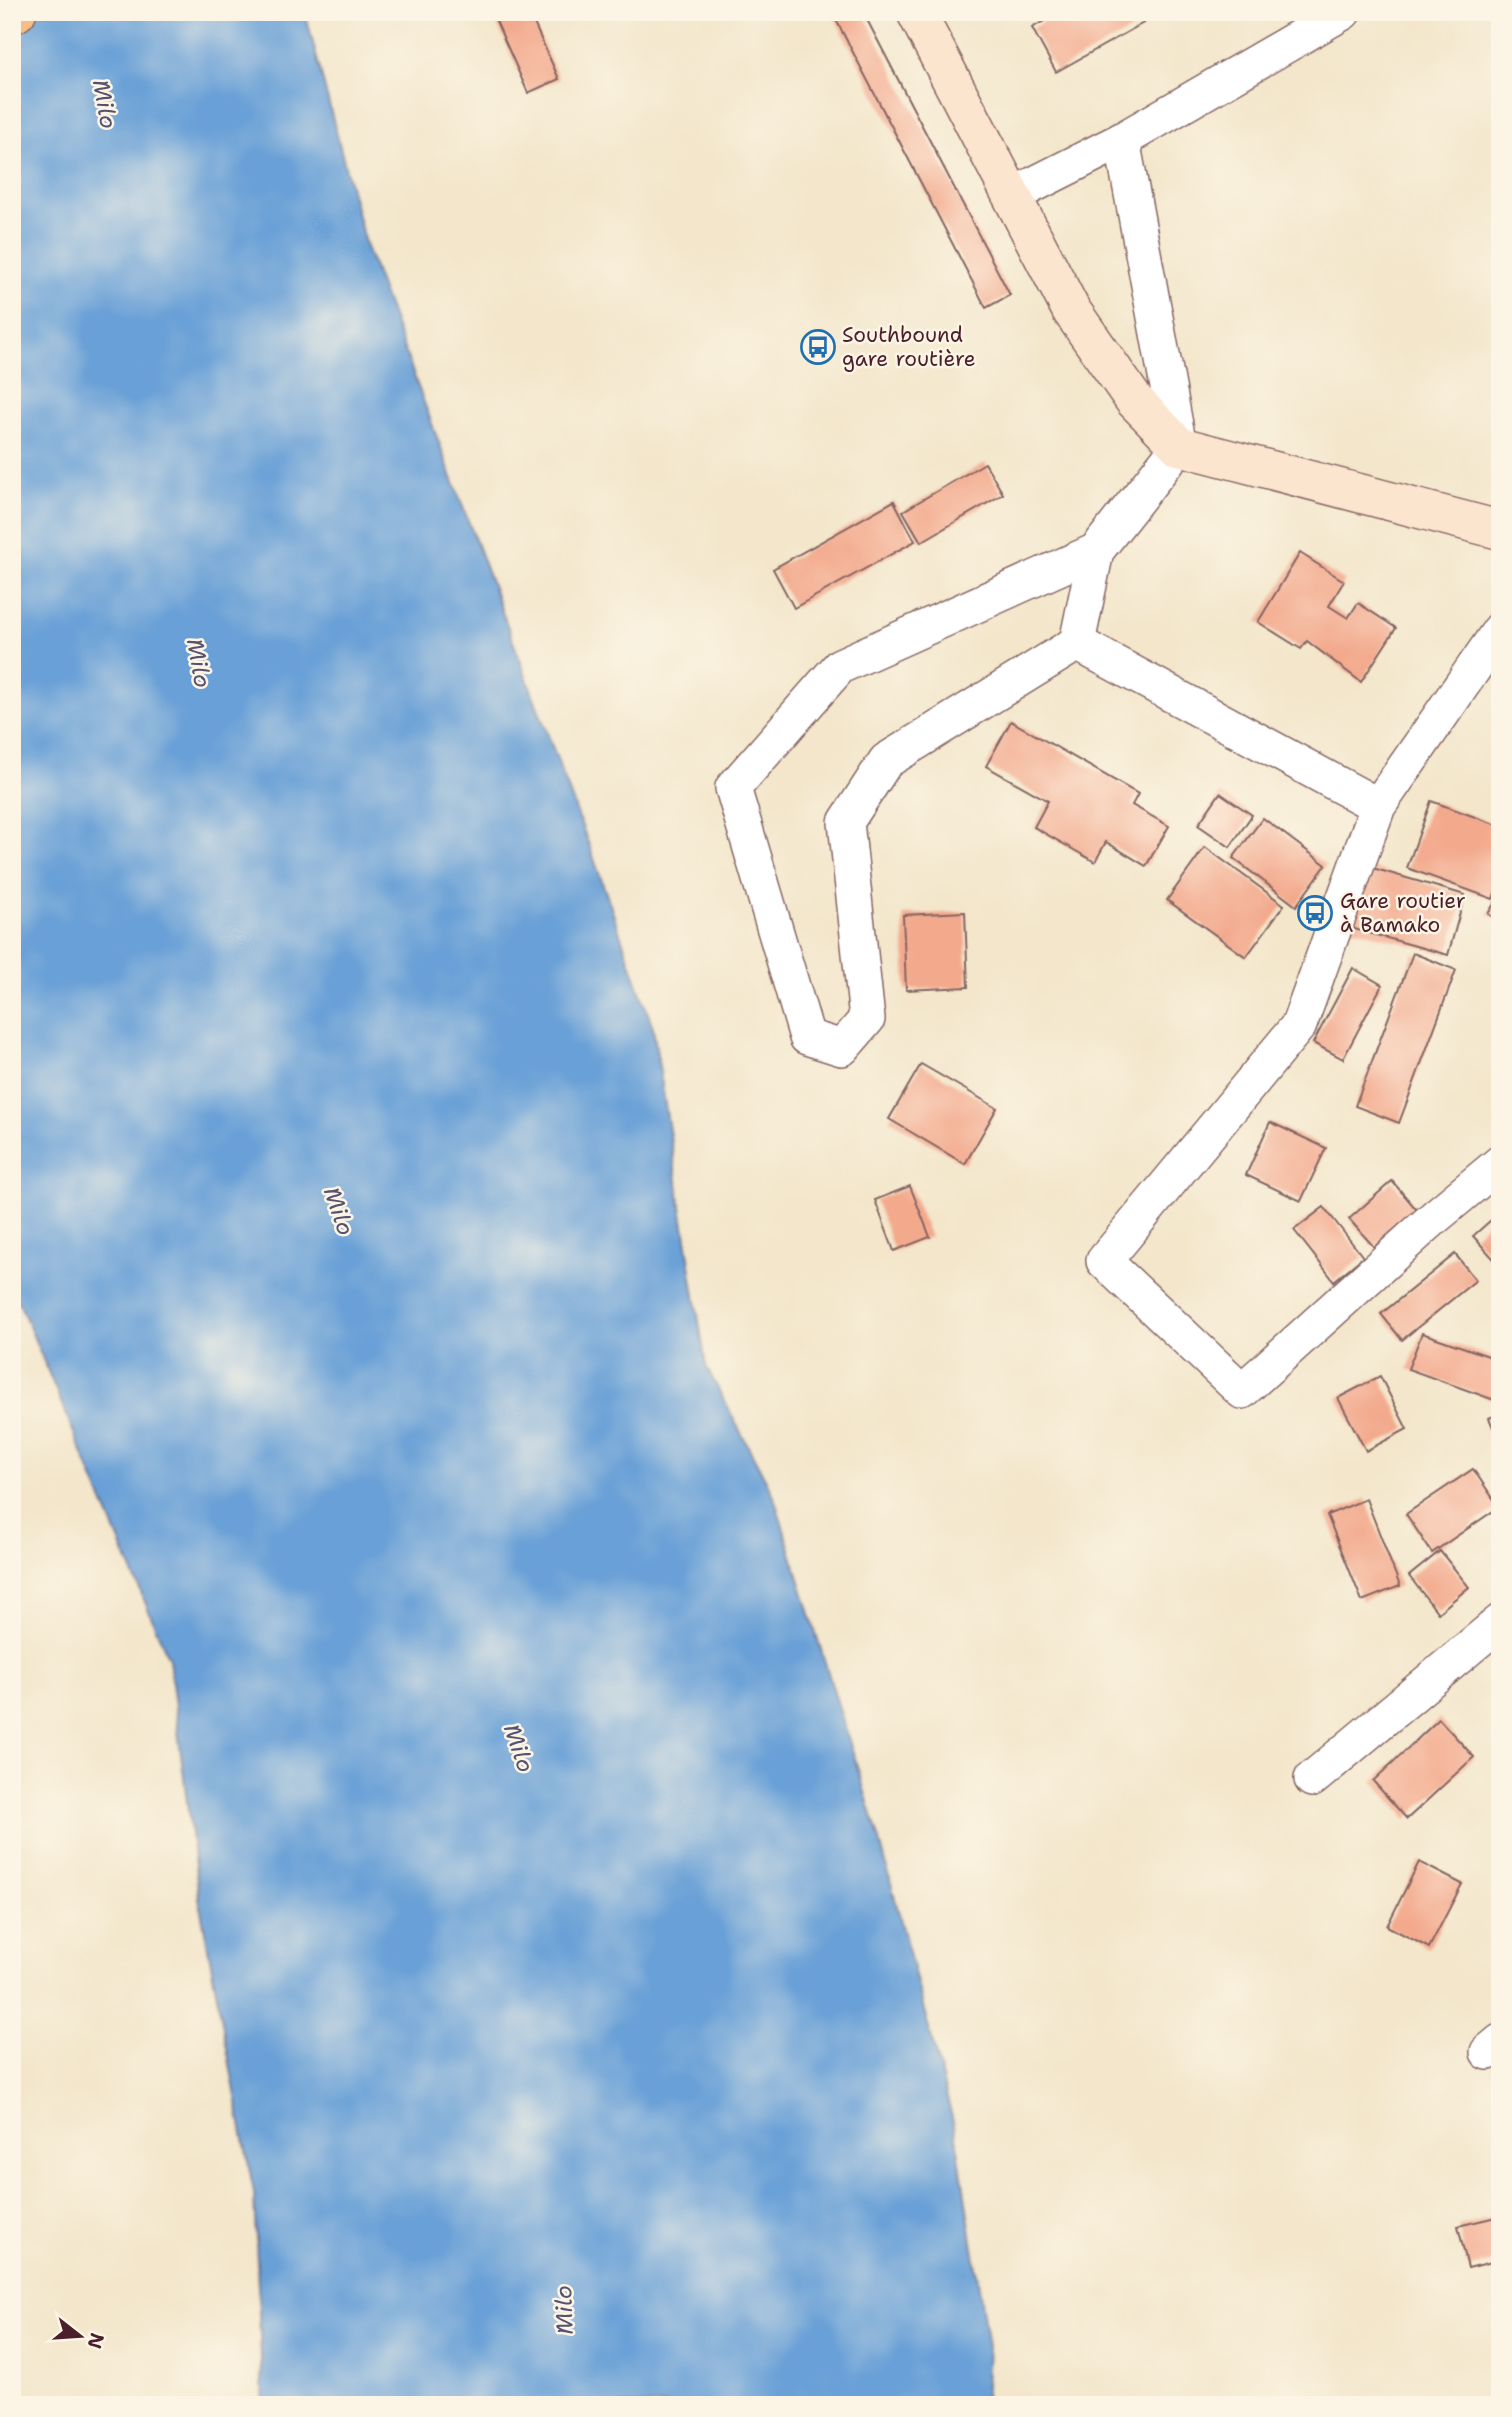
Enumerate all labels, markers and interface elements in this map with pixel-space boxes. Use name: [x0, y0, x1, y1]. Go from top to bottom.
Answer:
water label: Milo: [86, 77, 124, 131]
place label: Southbound gare routière: [842, 321, 976, 373]
bus stop icon: Southbound gare routière: [799, 328, 837, 366]
water label: Milo: [180, 636, 218, 690]
place label: Gare routier à Bamako: [1340, 887, 1466, 939]
bus stop icon: Gare routier à Bamako: [1296, 894, 1334, 932]
water label: Milo: [317, 1183, 361, 1239]
water label: Milo: [497, 1720, 541, 1776]
water label: Milo: [548, 2285, 580, 2335]
north arrow: [46, 2302, 116, 2372]
text: N: [82, 2330, 110, 2352]

